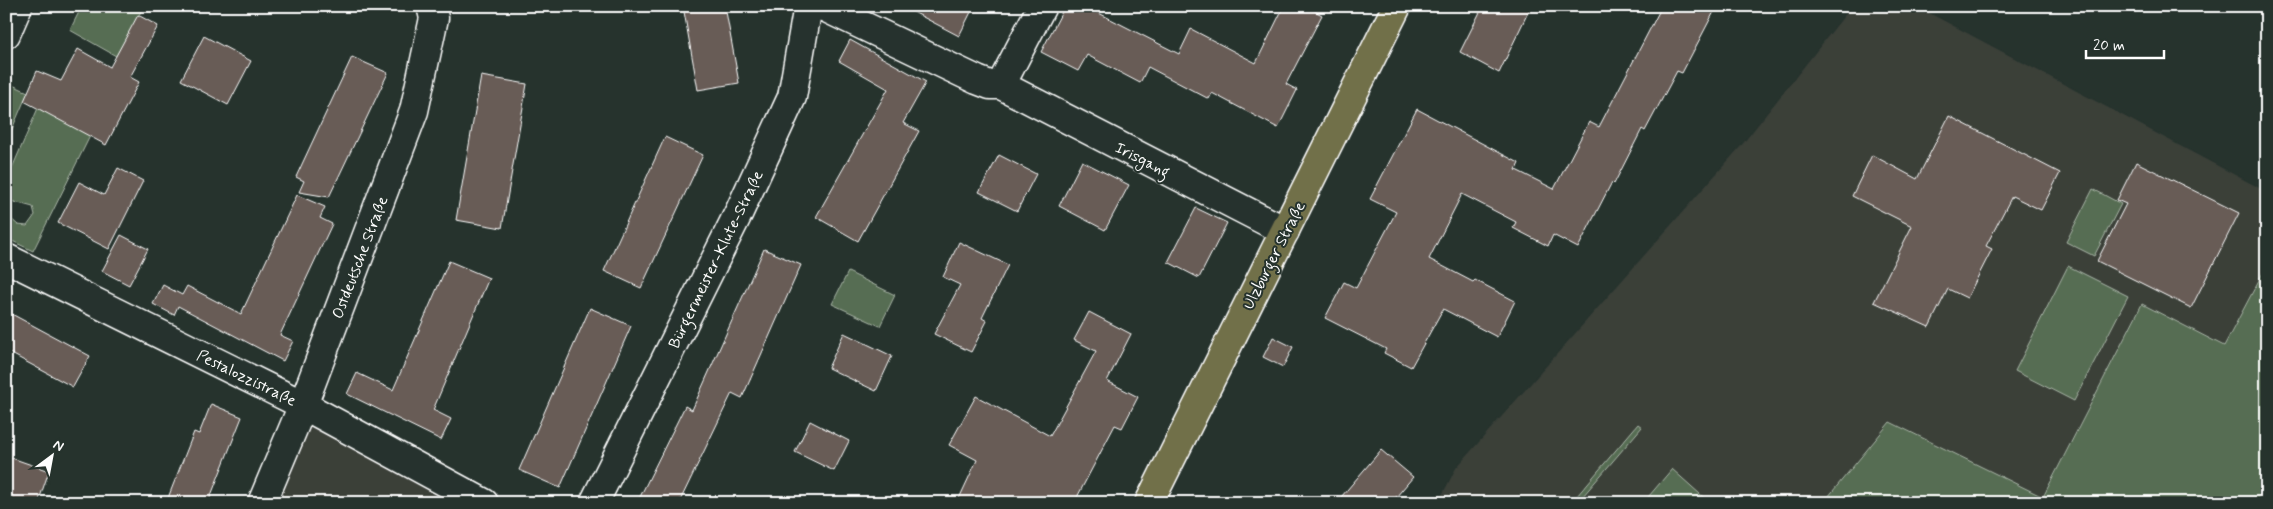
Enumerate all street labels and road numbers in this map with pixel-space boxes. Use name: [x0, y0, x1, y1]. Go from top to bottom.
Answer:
street label: Irisgang: [1111, 138, 1173, 184]
street label: Bürgermeister-Klute-Straße: [664, 167, 770, 353]
street label: Ostdeutsche Straße: [327, 193, 393, 322]
street label: Ulzburger Straße: [1238, 198, 1312, 314]
street label: Pestalozzistraße: [193, 345, 300, 412]

